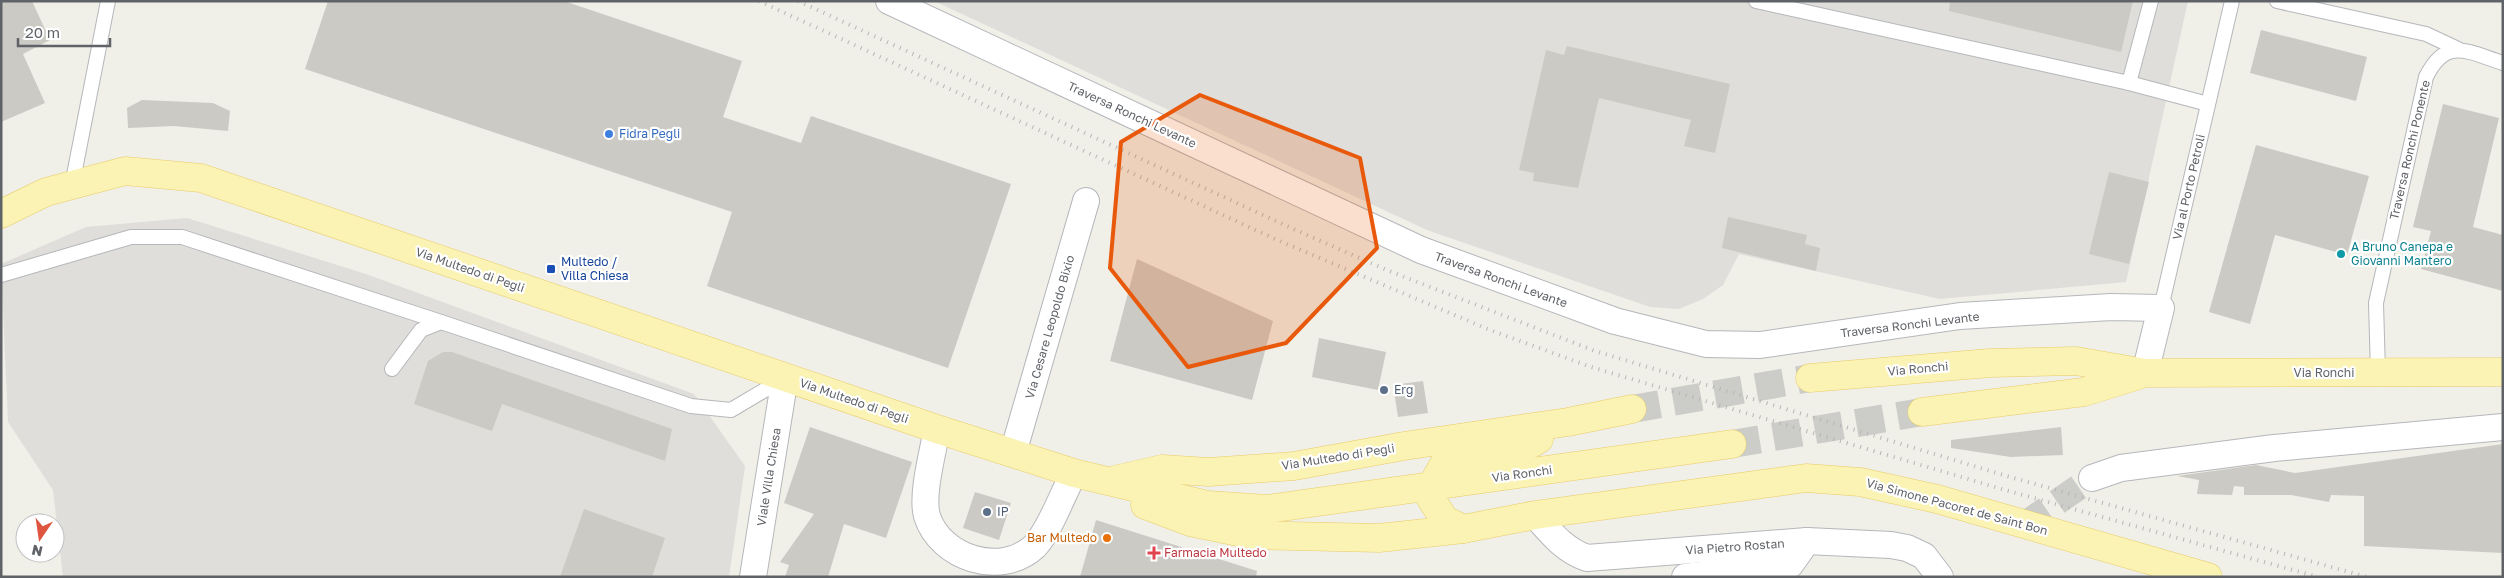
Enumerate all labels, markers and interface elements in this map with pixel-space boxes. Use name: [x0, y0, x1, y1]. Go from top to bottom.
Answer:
scale bar: [18, 15, 110, 47]
text: 20 m: [25, 23, 60, 41]
street label: Traversa Ronchi Levante: [1066, 78, 1199, 151]
street label: Traversa Ronchi Ponente: [2386, 79, 2433, 221]
place label: Fidra Pegli: [619, 126, 680, 141]
marker: Fidra Pegli: [603, 128, 615, 140]
street label: Via al Porto Petroli: [2169, 133, 2208, 241]
place label: A Bruno Canepa e Giovanni Mantero: [2351, 239, 2453, 268]
street label: Via Multedo di Pegli: [414, 244, 527, 295]
marker: A Bruno Canepa e Giovanni Mantero: [2335, 248, 2347, 260]
street label: Traversa Ronchi Levante: [1433, 249, 1570, 311]
street label: Via Cesare Leopoldo Bixio: [1022, 253, 1077, 400]
place label: Multedo / Villa Chiesa: [561, 254, 629, 283]
marker: Multedo / Villa Chiesa: [545, 263, 557, 275]
street label: Traversa Ronchi Levante: [1840, 309, 1980, 340]
street label: Via Ronchi: [1887, 358, 1949, 379]
street label: Via Ronchi: [2294, 365, 2354, 380]
street label: Via Multedo di Pegli: [798, 375, 911, 426]
place label: Erg: [1394, 382, 1413, 397]
marker: Erg: [1378, 384, 1390, 396]
street label: Viale Villa Chiesa: [753, 427, 784, 527]
street label: Via Multedo di Pegli: [1280, 440, 1396, 473]
street label: Via Ronchi: [1491, 462, 1553, 485]
street label: Via Simone Pacoret de Saint Bon: [1865, 475, 2050, 538]
place label: IP: [997, 504, 1009, 519]
marker: IP: [981, 506, 993, 518]
north arrow: [15, 513, 65, 563]
place label: Bar Multedo: [1027, 530, 1097, 545]
marker: Bar Multedo: [1101, 532, 1113, 544]
street label: Via Pietro Rostan: [1685, 536, 1785, 557]
text: N: [30, 542, 44, 561]
place label: Farmacia Multedo: [1164, 545, 1267, 560]
marker: Farmacia Multedo: [1148, 547, 1160, 559]

